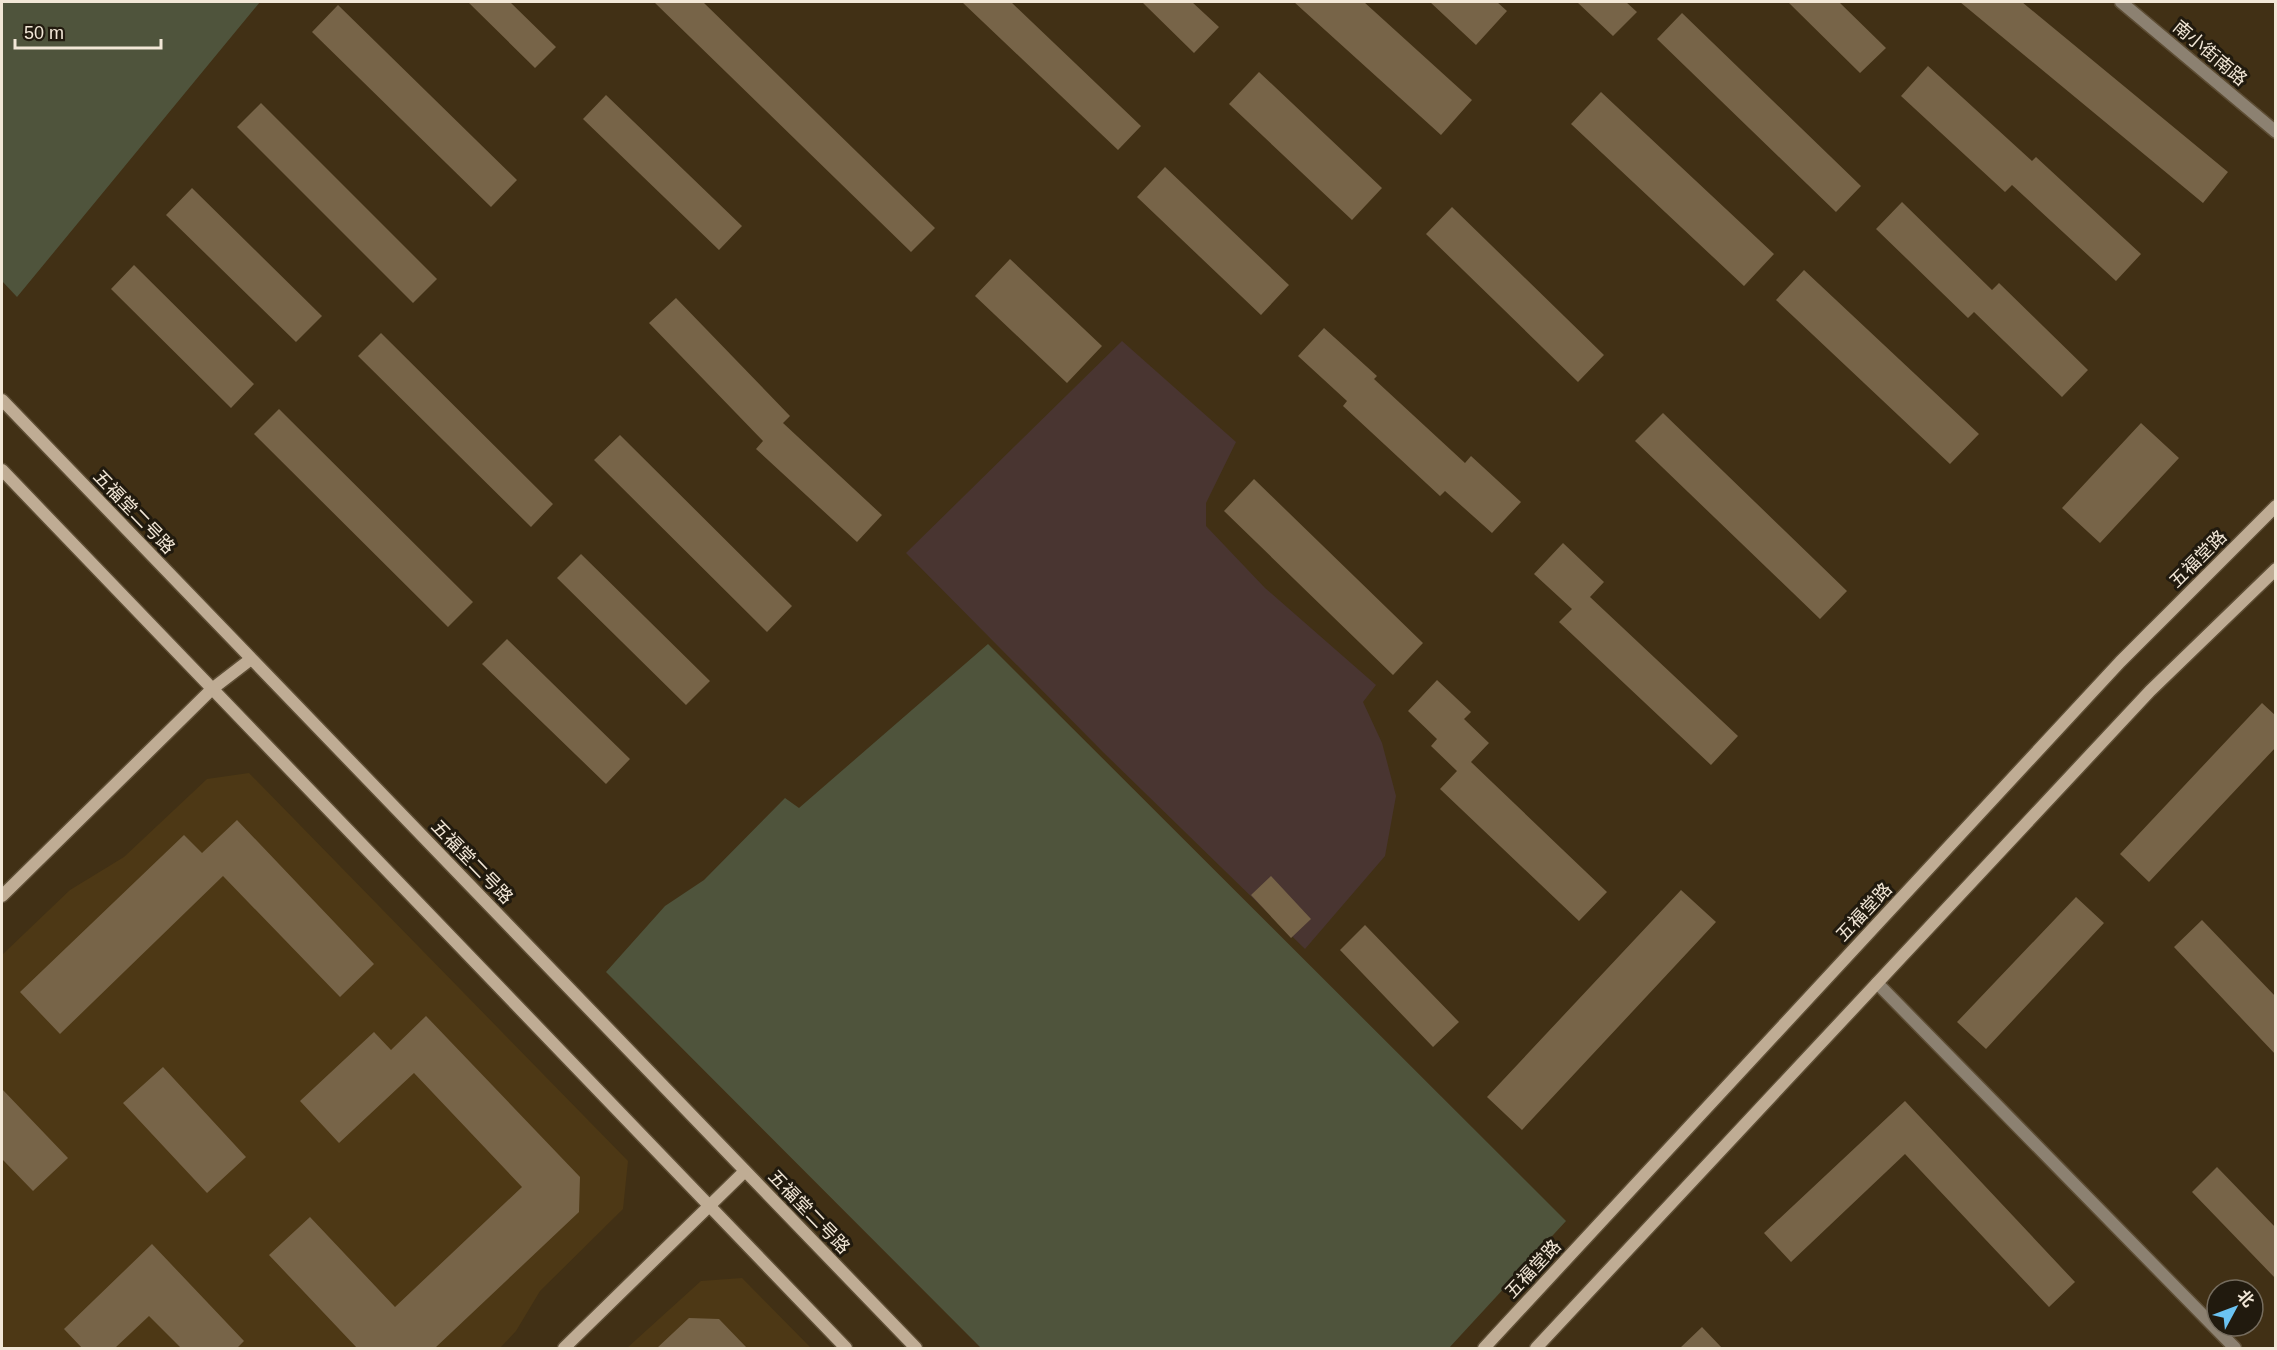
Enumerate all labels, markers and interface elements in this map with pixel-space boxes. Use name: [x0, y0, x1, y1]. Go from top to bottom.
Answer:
scale bar: [15, 12, 160, 50]
street label: 南小街南路: [2169, 16, 2251, 90]
text: 50 m: [24, 23, 64, 43]
street label: 五福堂二号路: [89, 466, 179, 558]
street label: 五福堂路: [2165, 526, 2231, 592]
street label: 五福堂二号路: [427, 816, 517, 908]
street label: 五福堂路: [1832, 879, 1896, 945]
street label: 五福堂二号路: [764, 1166, 854, 1258]
street label: 五福堂路: [1501, 1236, 1565, 1302]
north arrow: [2205, 1278, 2265, 1338]
text: 北: [2234, 1287, 2258, 1310]

